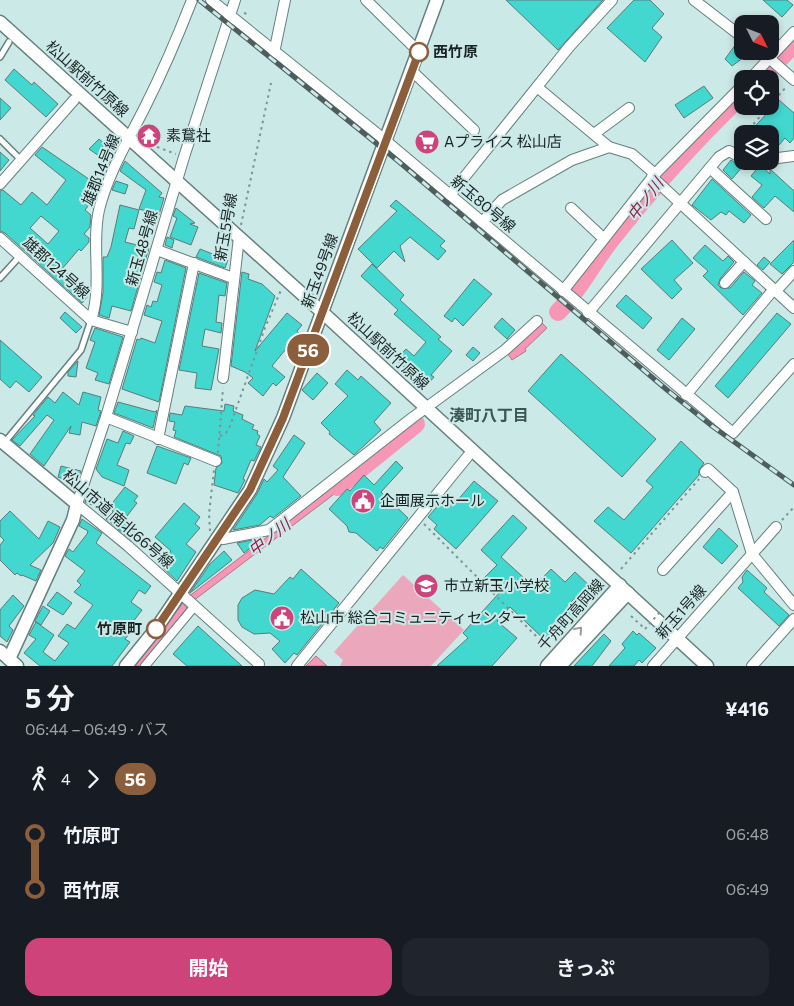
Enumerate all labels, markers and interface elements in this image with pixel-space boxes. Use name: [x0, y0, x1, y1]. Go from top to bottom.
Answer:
north arrow: [734, 15, 779, 60]
map controls: [734, 15, 779, 170]
street label: 松山駅前竹原線: [43, 36, 133, 120]
marker: 西竹原: [409, 42, 429, 62]
place label: 西竹原: [433, 42, 478, 60]
button: locate: [734, 70, 779, 115]
temple icon: 素鵞社: [136, 123, 162, 149]
button: layers: [734, 125, 779, 170]
place label: 素鵞社: [166, 126, 211, 144]
supermarket icon: Aプライス 松山店: [414, 129, 440, 155]
street label: 雄郡14号線: [78, 131, 123, 208]
place label: Aプライス 松山店: [444, 132, 562, 150]
street label: 新玉80号線: [448, 171, 520, 235]
water label: 中ノ川: [623, 172, 668, 224]
street label: 新玉5号線: [210, 191, 240, 262]
street label: 新玉48号線: [122, 208, 160, 288]
street label: 新玉49号線: [297, 231, 341, 310]
street label: 雄郡124号線: [20, 233, 94, 302]
street label: 松山駅前竹原線: [344, 308, 433, 393]
line badge: 56: [286, 334, 330, 366]
text: 56: [297, 339, 319, 361]
district label: 湊町八丁目: [449, 405, 529, 424]
street label: 松山市道 南北66号線: [60, 465, 178, 571]
public building icon: 企画展示ホール: [350, 488, 376, 514]
place label: 企画展示ホール: [380, 491, 485, 509]
water label: 中ノ川: [244, 513, 295, 559]
school or university icon: 市立新玉小学校: [413, 573, 439, 599]
street label: 千舟町高岡線: [533, 575, 607, 654]
place label: 市立新玉小学校: [444, 576, 549, 594]
street label: 新玉1号線: [651, 581, 709, 642]
public building icon: 松山市 総合コミュニティセンター: [269, 605, 295, 631]
place label: 松山市 総合コミュニティセンター: [300, 608, 527, 626]
place label: 竹原町: [97, 619, 142, 637]
marker: 竹原町: [146, 619, 166, 639]
one-way arrow: [574, 626, 583, 635]
text: 5 分: [25, 680, 75, 714]
text: ¥416: [725, 697, 769, 720]
text: 06:44 – 06:49 · バス: [25, 719, 169, 738]
icon: walk: [25, 765, 53, 793]
icon: forward: [79, 765, 107, 793]
text: 56: [125, 768, 146, 790]
text: 4: [61, 769, 71, 788]
text: 竹原町: [63, 823, 120, 846]
text: 06:48: [726, 824, 769, 843]
text: 西竹原: [63, 878, 120, 901]
text: 06:49: [726, 879, 769, 898]
button: 開始: [25, 938, 392, 996]
button: きっぷ: [402, 938, 769, 996]

